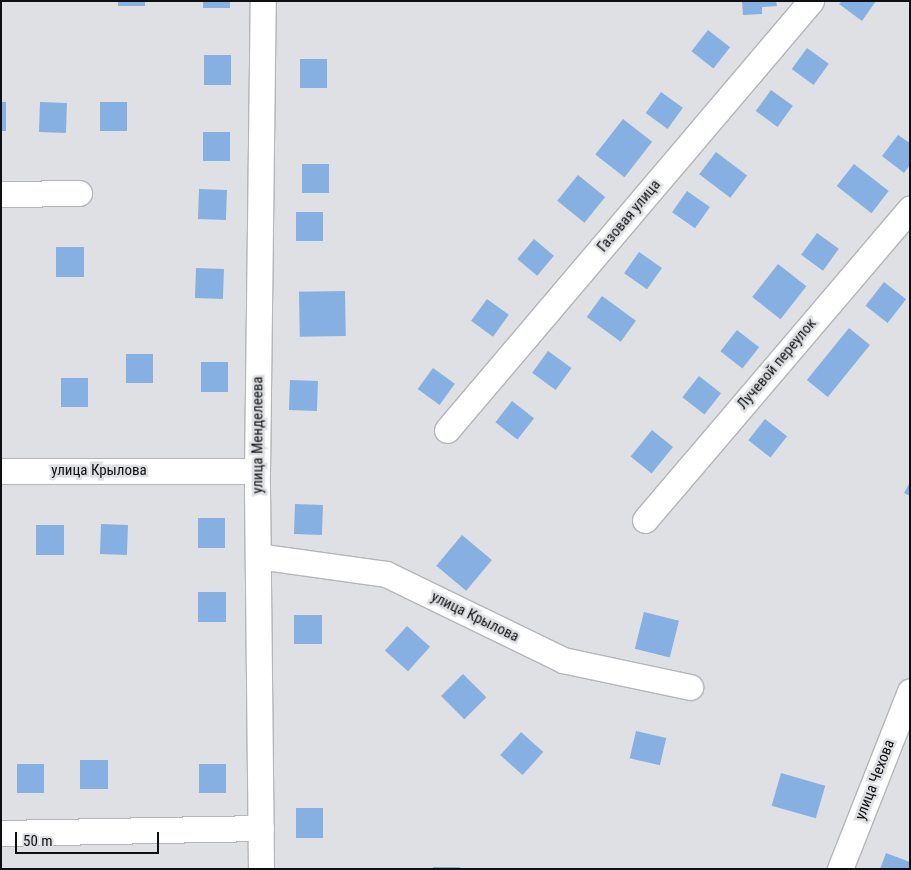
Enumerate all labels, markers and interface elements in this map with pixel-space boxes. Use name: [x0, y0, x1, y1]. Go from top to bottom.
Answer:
street label: Газовая улица: [594, 176, 664, 256]
street label: Лучевой переулок: [734, 315, 820, 413]
street label: улица Менделеева: [249, 376, 267, 494]
street label: улица Крылова: [51, 462, 147, 480]
street label: улица Крылова: [428, 588, 522, 646]
street label: улица Чехова: [851, 737, 899, 823]
scale bar: [18, 822, 161, 854]
text: 50 m: [23, 832, 53, 850]

